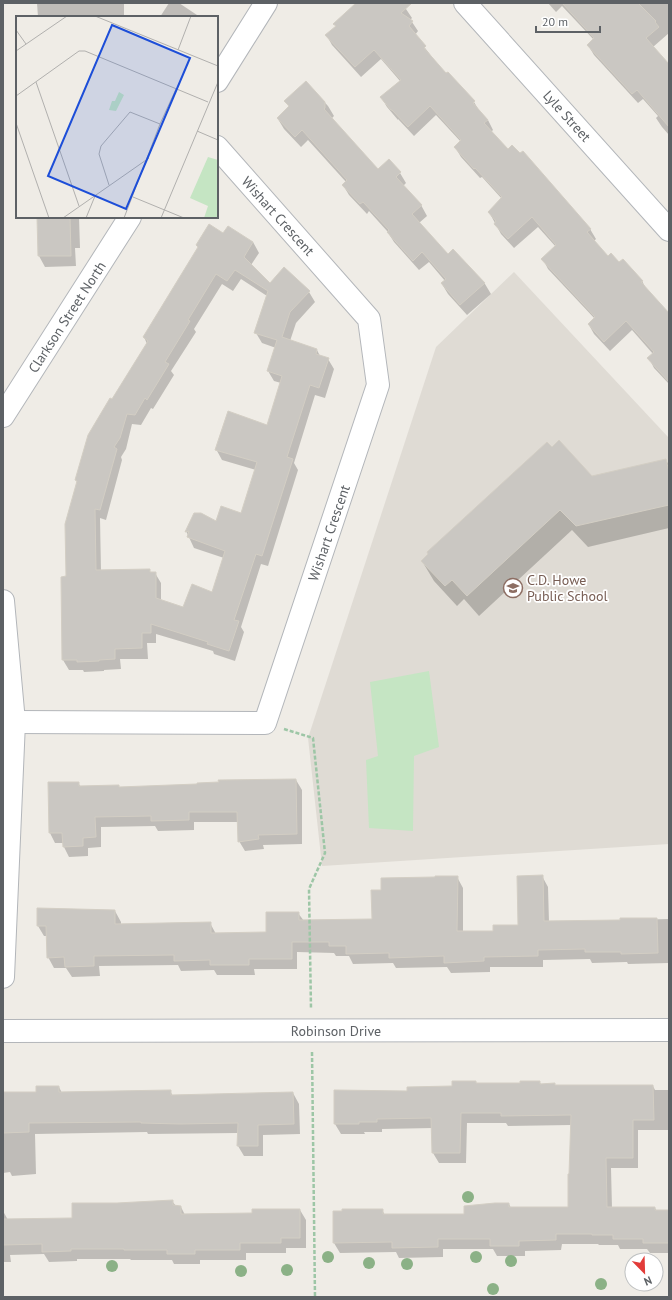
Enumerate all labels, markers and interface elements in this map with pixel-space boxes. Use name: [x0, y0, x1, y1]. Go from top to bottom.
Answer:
scale bar: [536, 8, 600, 34]
text: 20 m: [542, 14, 568, 29]
inset map: [16, 16, 218, 218]
street label: Lyle Street: [539, 87, 595, 146]
street label: Wishart Crescent: [238, 173, 318, 260]
street label: Clarkson Street North: [24, 258, 110, 376]
street label: Wishart Crescent: [304, 482, 354, 583]
place label: C.D. Howe Public School: [527, 571, 608, 605]
school or university icon: C.D. Howe Public School: [502, 577, 524, 599]
street label: Robinson Drive: [291, 1022, 381, 1040]
north arrow: [624, 1252, 664, 1292]
text: N: [642, 1273, 654, 1289]

